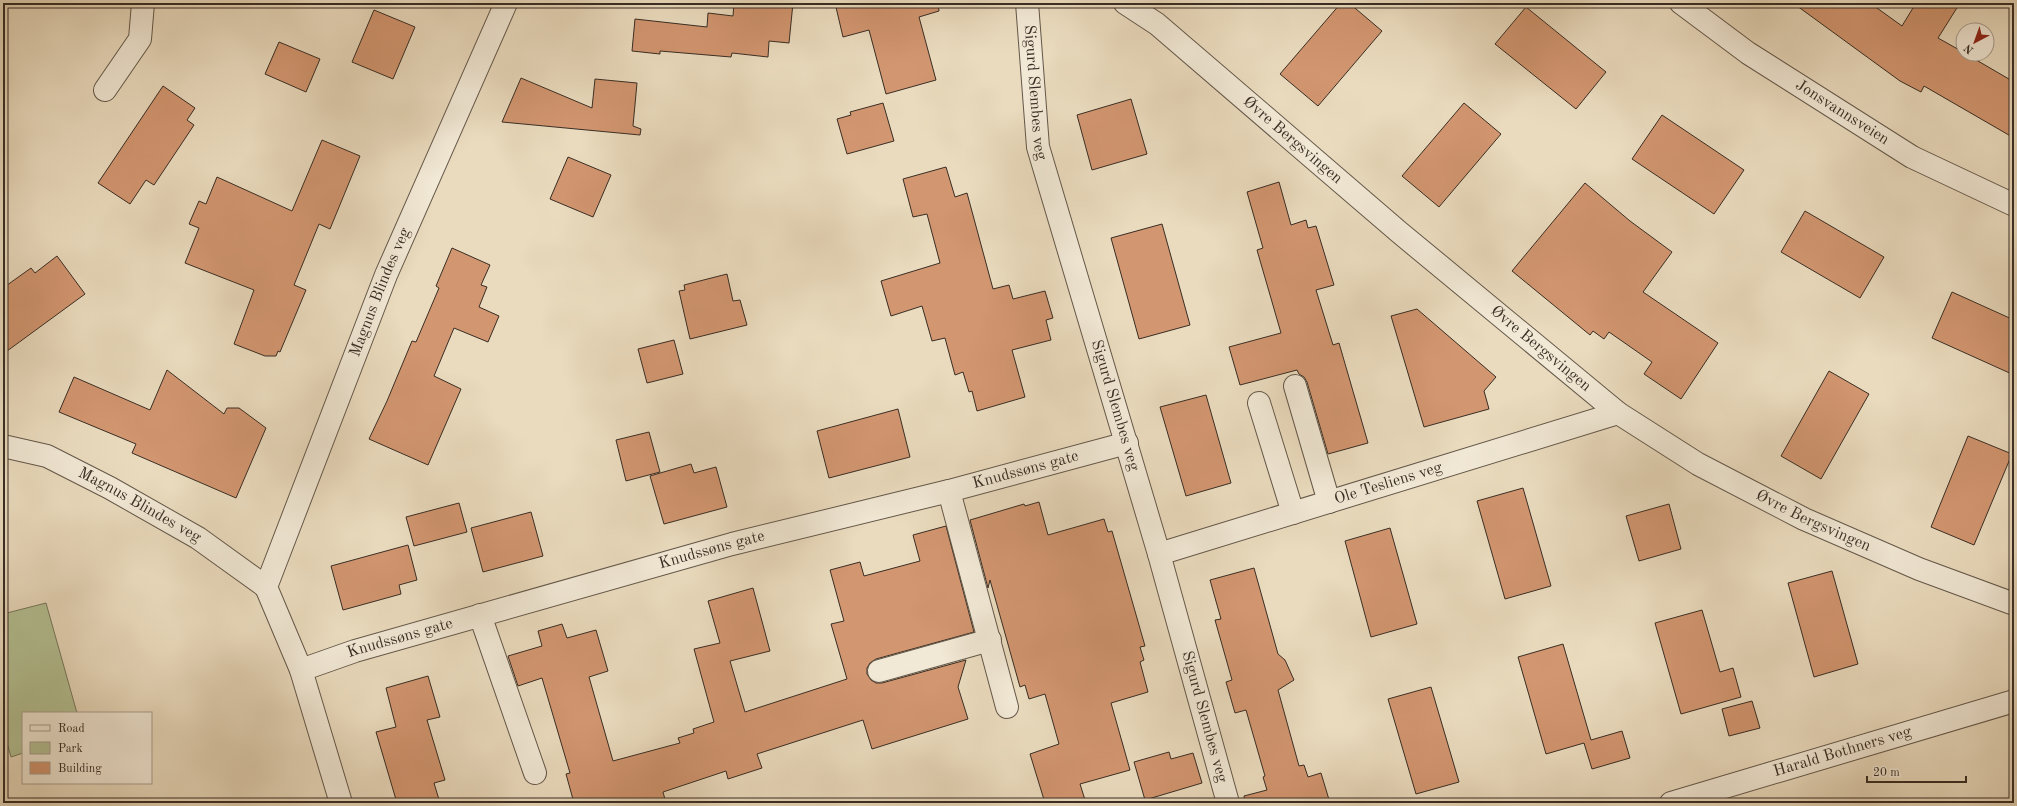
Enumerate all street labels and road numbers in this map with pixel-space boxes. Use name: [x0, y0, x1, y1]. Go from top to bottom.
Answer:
street label: Sigurd Slembes veg: [1021, 24, 1050, 163]
street label: Jonsvannsveien: [1792, 77, 1892, 148]
street label: Øvre Bergsvingen: [1240, 94, 1345, 187]
street label: Magnus Blindes veg: [347, 225, 414, 359]
street label: Øvre Bergsvingen: [1487, 303, 1594, 395]
street label: Sigurd Slembes veg: [1088, 338, 1142, 473]
street label: Knudssøns gate: [971, 448, 1081, 492]
street label: Ole Tesliens veg: [1333, 459, 1445, 508]
street label: Magnus Blindes veg: [75, 465, 204, 546]
street label: Øvre Bergsvingen: [1753, 487, 1873, 555]
street label: Knudssøns gate: [657, 528, 766, 572]
street label: Knudssøns gate: [345, 616, 455, 661]
street label: Sigurd Slembes veg: [1178, 649, 1230, 785]
street label: Harald Bothners veg: [1772, 724, 1914, 780]

